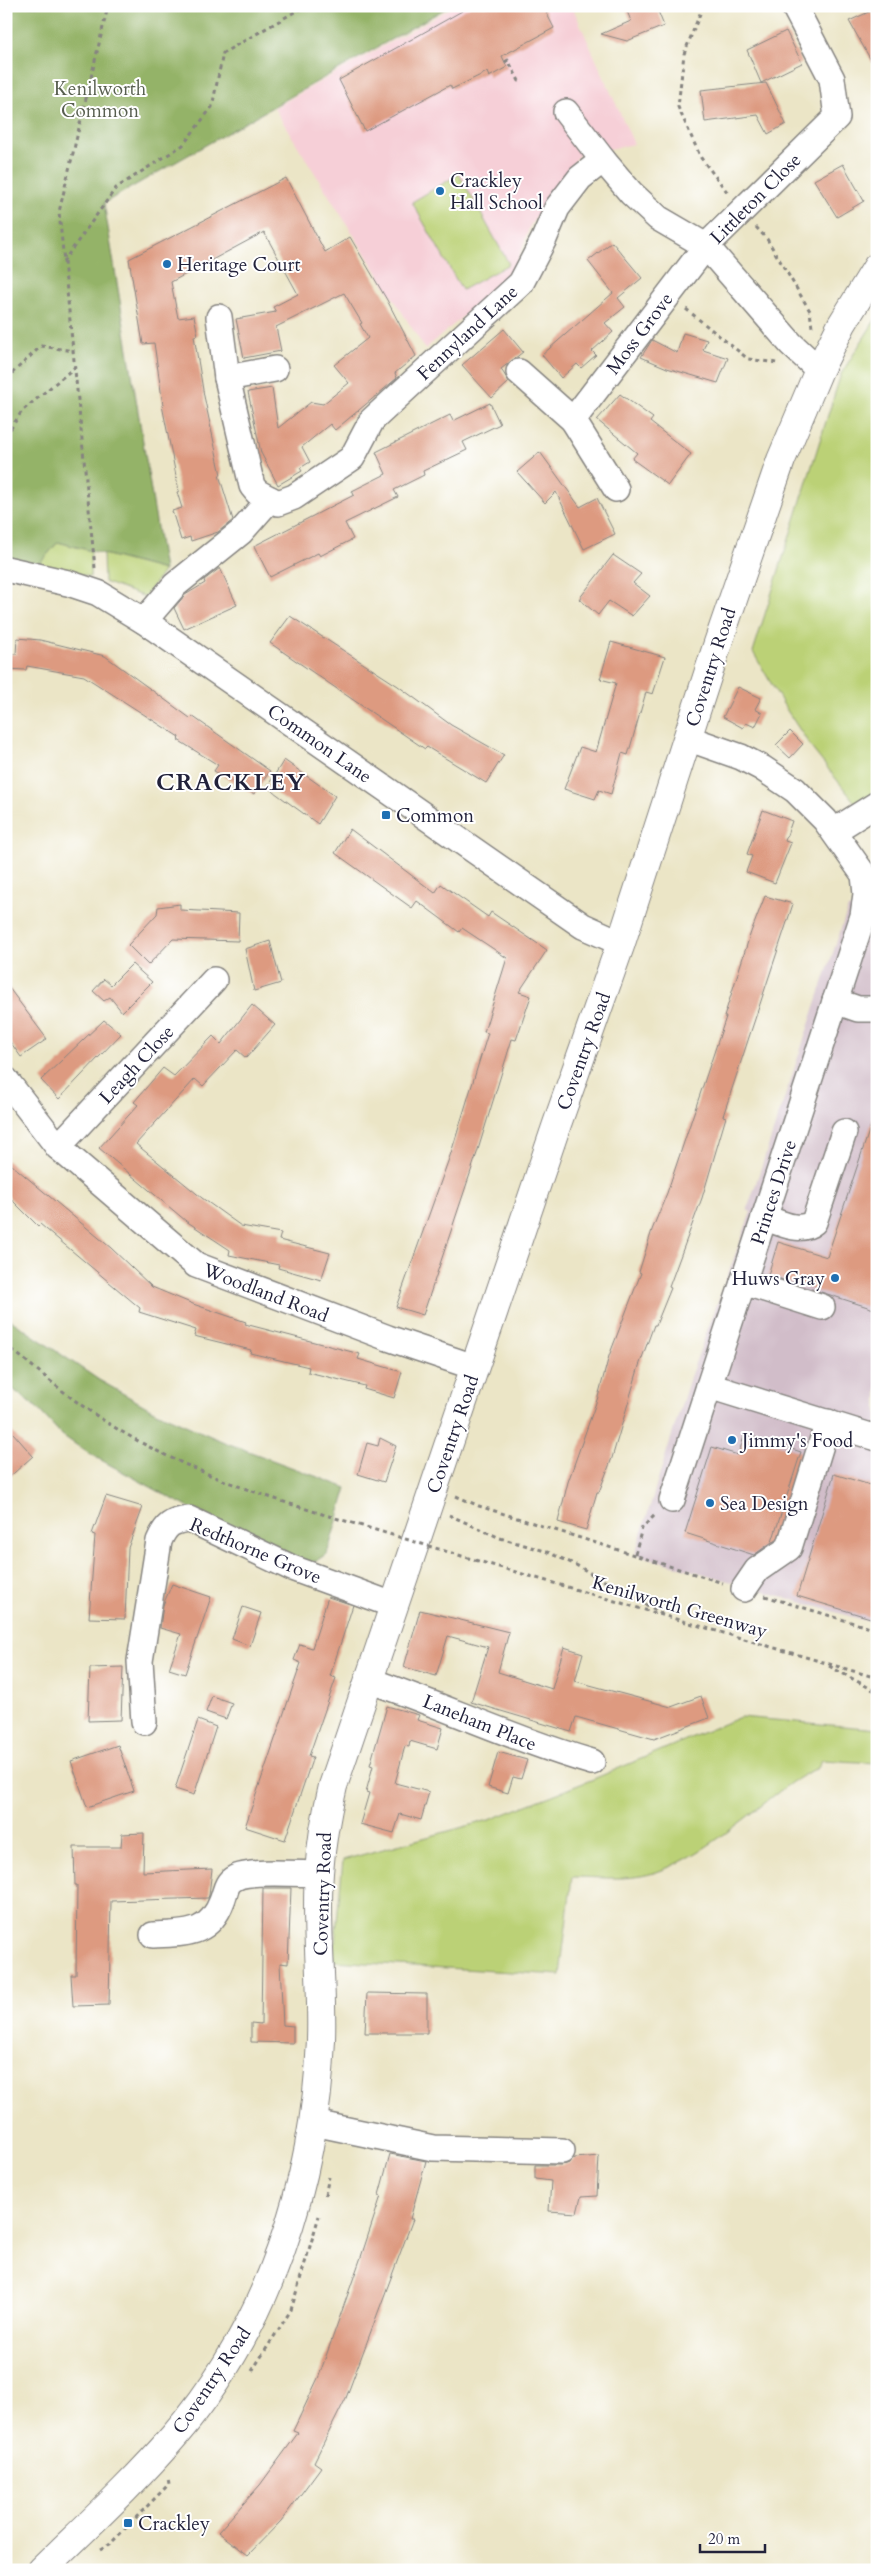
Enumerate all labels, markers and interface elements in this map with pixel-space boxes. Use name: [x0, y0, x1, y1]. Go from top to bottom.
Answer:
park label: Kenilworth Common: [54, 76, 147, 124]
street label: Littleton Close: [704, 147, 807, 250]
place label: Crackley Hall School: [450, 168, 543, 216]
marker: Crackley Hall School: [434, 185, 446, 197]
place label: Heritage Court: [177, 252, 301, 278]
marker: Heritage Court: [161, 258, 173, 270]
street label: Fennyland Lane: [412, 279, 524, 386]
street label: Moss Grove: [600, 287, 679, 380]
street label: Coventry Road: [679, 604, 742, 730]
street label: Common Lane: [262, 698, 377, 790]
district label: CRACKLEY: [156, 766, 306, 799]
place label: Common: [396, 803, 474, 829]
marker: Common: [380, 809, 392, 821]
street label: Coventry Road: [551, 989, 617, 1114]
street label: Leagh Close: [93, 1020, 180, 1110]
street label: Princes Drive: [745, 1136, 803, 1248]
street label: Woodland Road: [198, 1257, 332, 1329]
place label: Huws Gray: [732, 1266, 825, 1292]
marker: Huws Gray: [829, 1272, 841, 1284]
street label: Coventry Road: [421, 1372, 485, 1497]
place label: Jimmy's Food: [739, 1428, 853, 1454]
marker: Jimmy's Food: [726, 1434, 738, 1446]
place label: Sea Design: [720, 1491, 809, 1517]
marker: Sea Design: [704, 1497, 716, 1509]
street label: Redthorne Grove: [186, 1511, 325, 1590]
street label: Kenilworth Greenway: [589, 1569, 770, 1644]
street label: Laneham Place: [419, 1688, 540, 1758]
street label: Coventry Road: [308, 1832, 338, 1956]
street label: Coventry Road: [166, 2322, 257, 2439]
place label: Crackley: [138, 2511, 210, 2537]
marker: Crackley: [122, 2517, 134, 2529]
scale bar: [700, 2521, 766, 2553]
text: 20 m: [708, 2529, 740, 2549]

